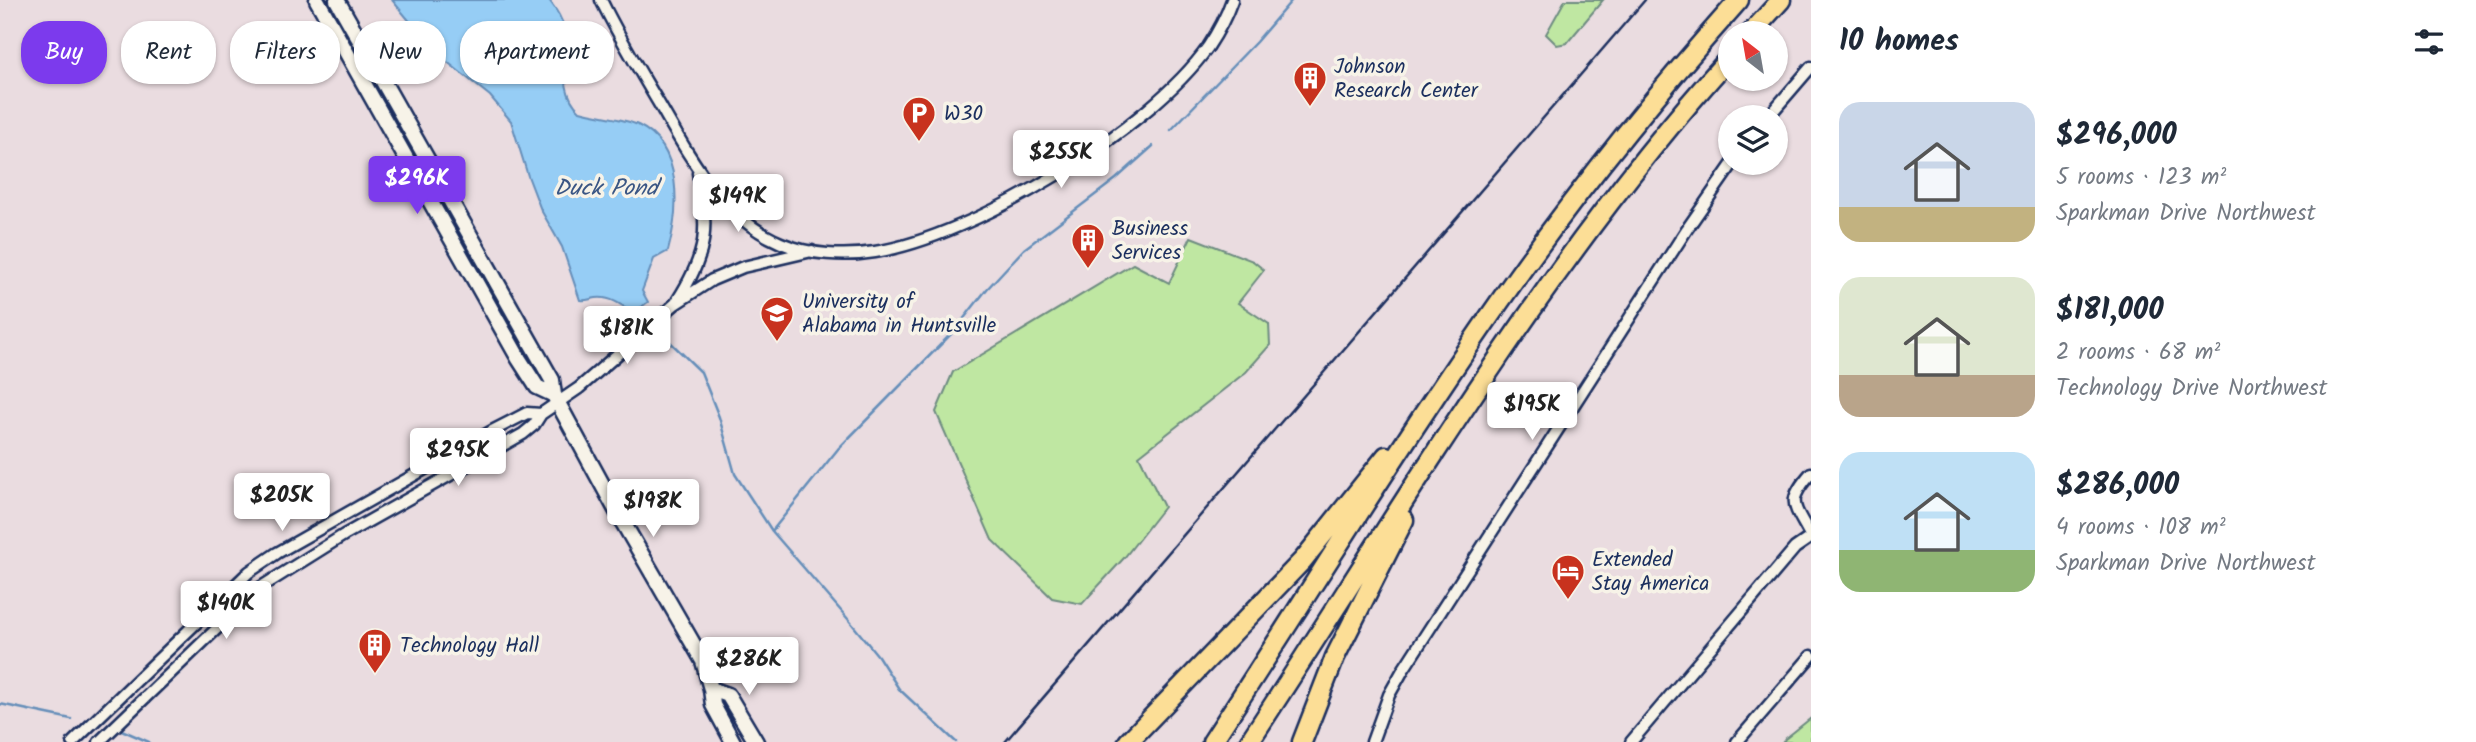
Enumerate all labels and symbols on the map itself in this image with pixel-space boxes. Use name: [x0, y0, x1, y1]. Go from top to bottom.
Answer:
north arrow: [1718, 21, 1788, 91]
place label: Johnson Research Center: [1334, 51, 1479, 108]
building icon: Johnson Research Center: [1291, 59, 1329, 108]
parking icon: W30: [900, 94, 938, 143]
place label: W30: [944, 98, 983, 131]
pin: $255K: [1012, 130, 1110, 190]
pin: $296K: [368, 156, 466, 216]
water label: Duck Pond: [555, 171, 663, 207]
pin: $149K: [689, 174, 787, 234]
place label: Business Services: [1112, 213, 1188, 270]
building icon: Business Services: [1069, 221, 1107, 270]
place label: University of Alabama in Huntsville: [802, 286, 997, 343]
school or university icon: University of Alabama in Huntsville: [758, 294, 796, 343]
pin: $181K: [578, 306, 676, 366]
pin: $195K: [1483, 382, 1581, 442]
pin: $295K: [409, 428, 507, 488]
pin: $205K: [233, 474, 331, 533]
pin: $198K: [604, 480, 702, 539]
place label: Extended Stay America: [1592, 544, 1709, 601]
hotel icon: Extended Stay America: [1549, 552, 1587, 601]
pin: $140K: [177, 582, 275, 641]
building icon: Technology Hall: [356, 626, 394, 675]
place label: Technology Hall: [400, 630, 539, 663]
pin: $286K: [700, 638, 798, 697]

